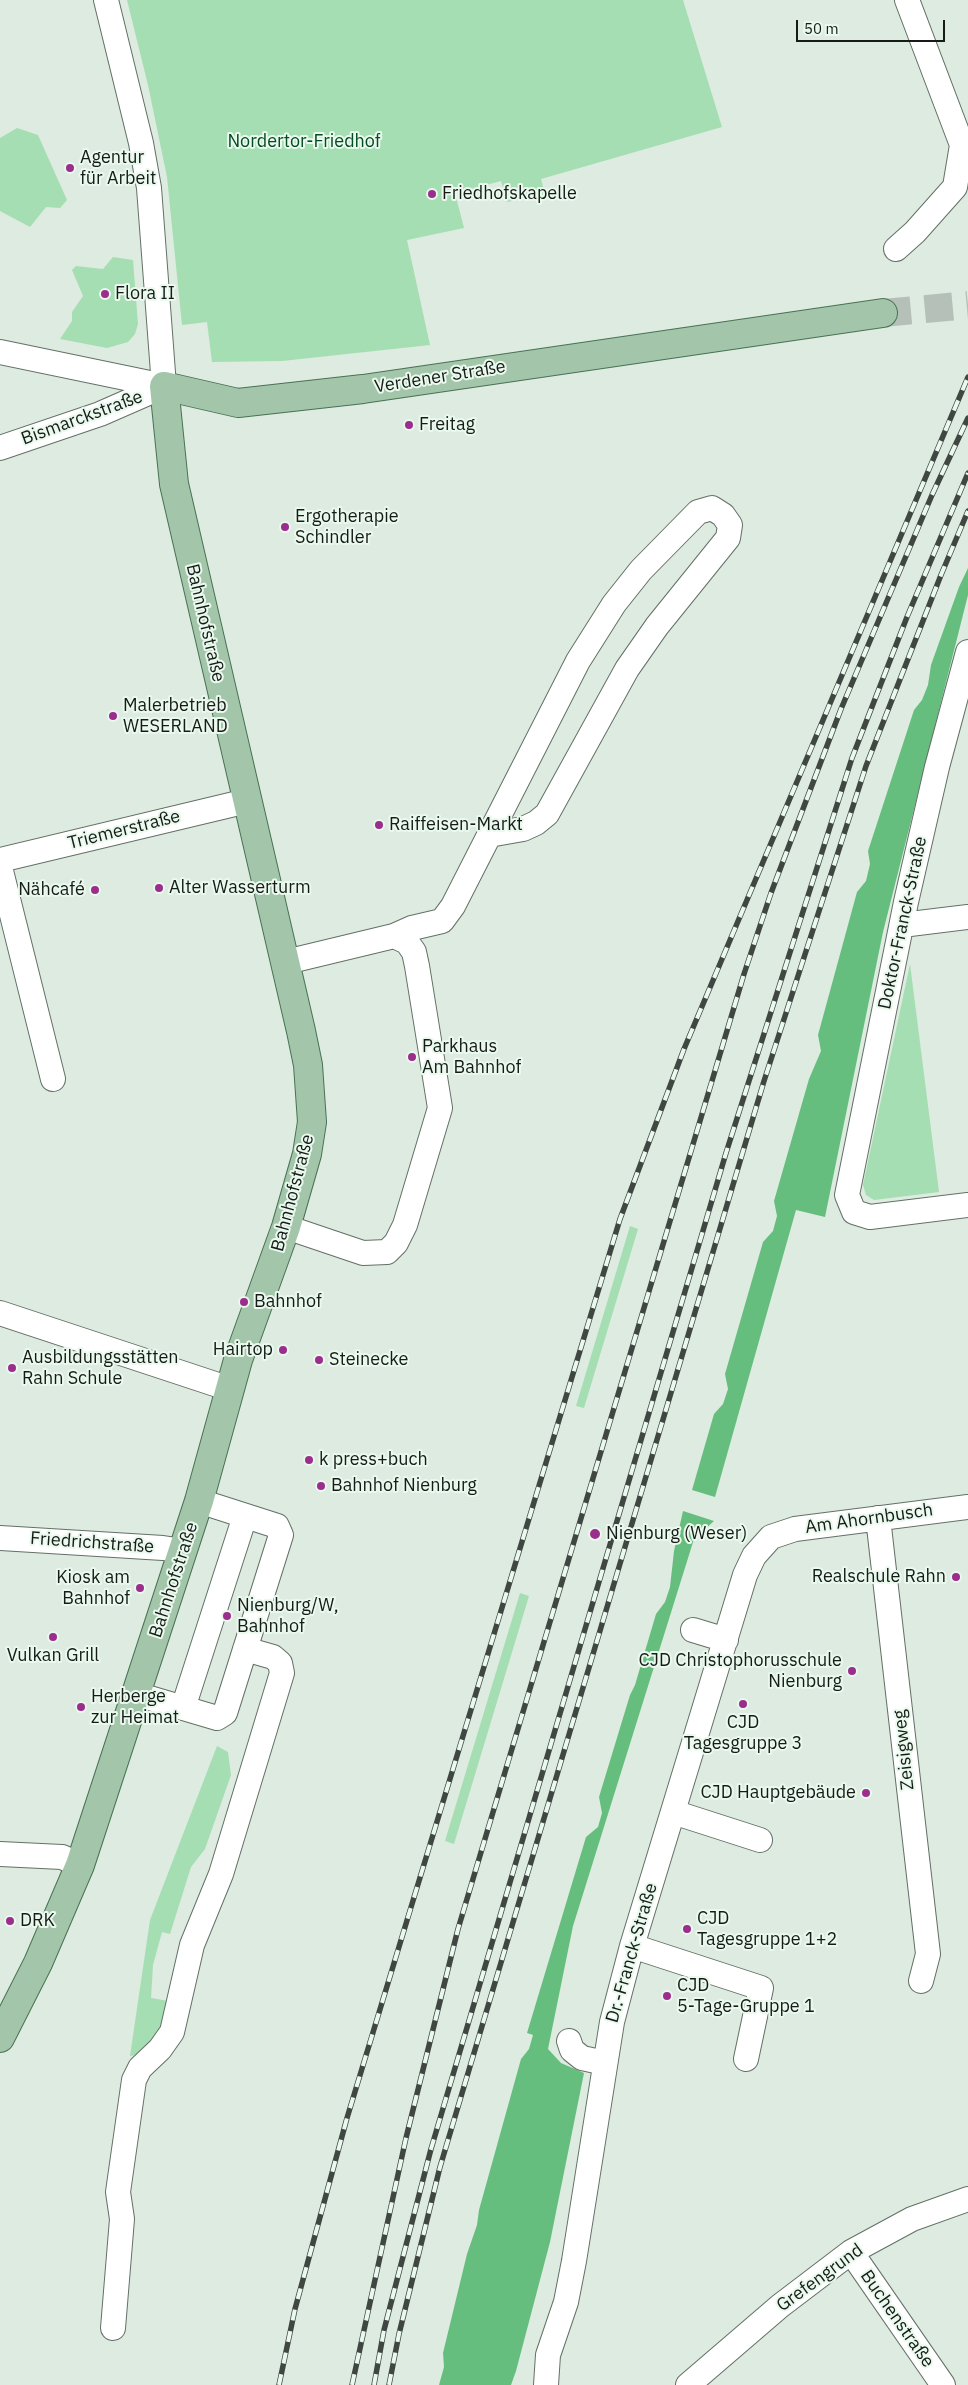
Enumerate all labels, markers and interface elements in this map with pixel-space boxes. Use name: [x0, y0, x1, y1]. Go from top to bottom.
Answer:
scale bar: [798, 10, 947, 42]
text: 50 m: [804, 19, 839, 38]
park label: Nordertor-Friedhof: [227, 131, 381, 153]
place label: Agentur für Arbeit: [80, 147, 156, 190]
marker: Agentur für Arbeit: [64, 162, 76, 174]
place label: Friedhofskapelle: [442, 183, 577, 205]
marker: Friedhofskapelle: [426, 188, 438, 200]
place label: Flora II: [115, 283, 175, 305]
marker: Flora II: [99, 288, 111, 300]
street label: Verdener Straße: [373, 356, 507, 398]
street label: Bismarckstraße: [18, 386, 146, 450]
place label: Freitag: [419, 414, 475, 436]
marker: Freitag: [403, 419, 415, 431]
place label: Ergotherapie Schindler: [295, 506, 399, 548]
marker: Ergotherapie Schindler: [279, 521, 291, 533]
street label: Bahnhofstraße: [181, 562, 229, 684]
place label: Malerbetrieb WESERLAND: [123, 695, 228, 738]
marker: Malerbetrieb WESERLAND: [107, 710, 119, 722]
street label: Triemerstraße: [66, 806, 182, 854]
place label: Raiffeisen-Markt: [389, 814, 523, 836]
marker: Raiffeisen-Markt: [373, 819, 385, 831]
street label: Doktor-Franck-Straße: [874, 835, 932, 1011]
place label: Alter Wasserturm: [169, 877, 311, 899]
place label: Nähcafé: [18, 879, 85, 901]
marker: Alter Wasserturm: [153, 882, 165, 894]
marker: Nähcafé: [89, 884, 101, 896]
place label: Parkhaus Am Bahnhof: [422, 1036, 521, 1078]
marker: Parkhaus Am Bahnhof: [406, 1051, 418, 1063]
street label: Bahnhofstraße: [267, 1132, 319, 1254]
place label: Bahnhof: [254, 1291, 322, 1313]
marker: Bahnhof: [238, 1296, 250, 1308]
place label: Hairtop: [213, 1339, 273, 1361]
marker: Hairtop: [277, 1344, 289, 1356]
place label: Ausbildungsstätten Rahn Schule: [22, 1347, 178, 1390]
place label: Steinecke: [329, 1349, 408, 1371]
marker: Steinecke: [313, 1354, 325, 1366]
marker: Ausbildungsstätten Rahn Schule: [6, 1362, 18, 1374]
place label: k press+buch: [319, 1449, 428, 1471]
marker: k press+buch: [303, 1454, 315, 1466]
place label: Bahnhof Nienburg: [331, 1475, 477, 1497]
marker: Bahnhof Nienburg: [315, 1480, 327, 1492]
street label: Am Ahornbusch: [804, 1499, 934, 1539]
street label: Bahnhofstraße: [145, 1519, 203, 1641]
place label: Nienburg (Weser): [606, 1523, 747, 1545]
marker: Nienburg (Weser): [588, 1527, 602, 1541]
street label: Friedrichstraße: [29, 1528, 155, 1558]
place label: Realschule Rahn: [812, 1566, 946, 1588]
place label: Kiosk am Bahnhof: [56, 1567, 130, 1610]
marker: Realschule Rahn: [950, 1571, 962, 1583]
marker: Kiosk am Bahnhof: [134, 1582, 146, 1594]
place label: Nienburg/W, Bahnhof: [237, 1595, 339, 1638]
marker: Nienburg/W, Bahnhof: [221, 1610, 233, 1622]
marker: Vulkan Grill: [47, 1631, 59, 1643]
place label: Vulkan Grill: [7, 1645, 99, 1667]
place label: CJD Christophorusschule Nienburg: [639, 1650, 842, 1692]
marker: CJD Christophorusschule Nienburg: [846, 1665, 858, 1677]
place label: Herberge zur Heimat: [91, 1686, 179, 1728]
marker: CJD Tagesgruppe 3: [737, 1698, 749, 1710]
marker: Herberge zur Heimat: [75, 1701, 87, 1713]
street label: Zeisigweg: [889, 1709, 919, 1791]
place label: CJD Tagesgruppe 3: [684, 1712, 802, 1755]
place label: CJD Hauptgebäude: [700, 1782, 856, 1804]
marker: CJD Hauptgebäude: [860, 1787, 872, 1799]
street label: Dr.-Franck-Straße: [602, 1881, 662, 2025]
place label: CJD Tagesgruppe 1+2: [697, 1908, 837, 1950]
place label: DRK: [20, 1910, 55, 1932]
marker: DRK: [4, 1915, 16, 1927]
marker: CJD Tagesgruppe 1+2: [681, 1923, 693, 1935]
place label: CJD 5-Tage-Gruppe 1: [677, 1975, 815, 2018]
marker: CJD 5-Tage-Gruppe 1: [661, 1990, 673, 2002]
street label: Grefengrund: [772, 2239, 868, 2317]
street label: Buchenstraße: [855, 2266, 939, 2372]

